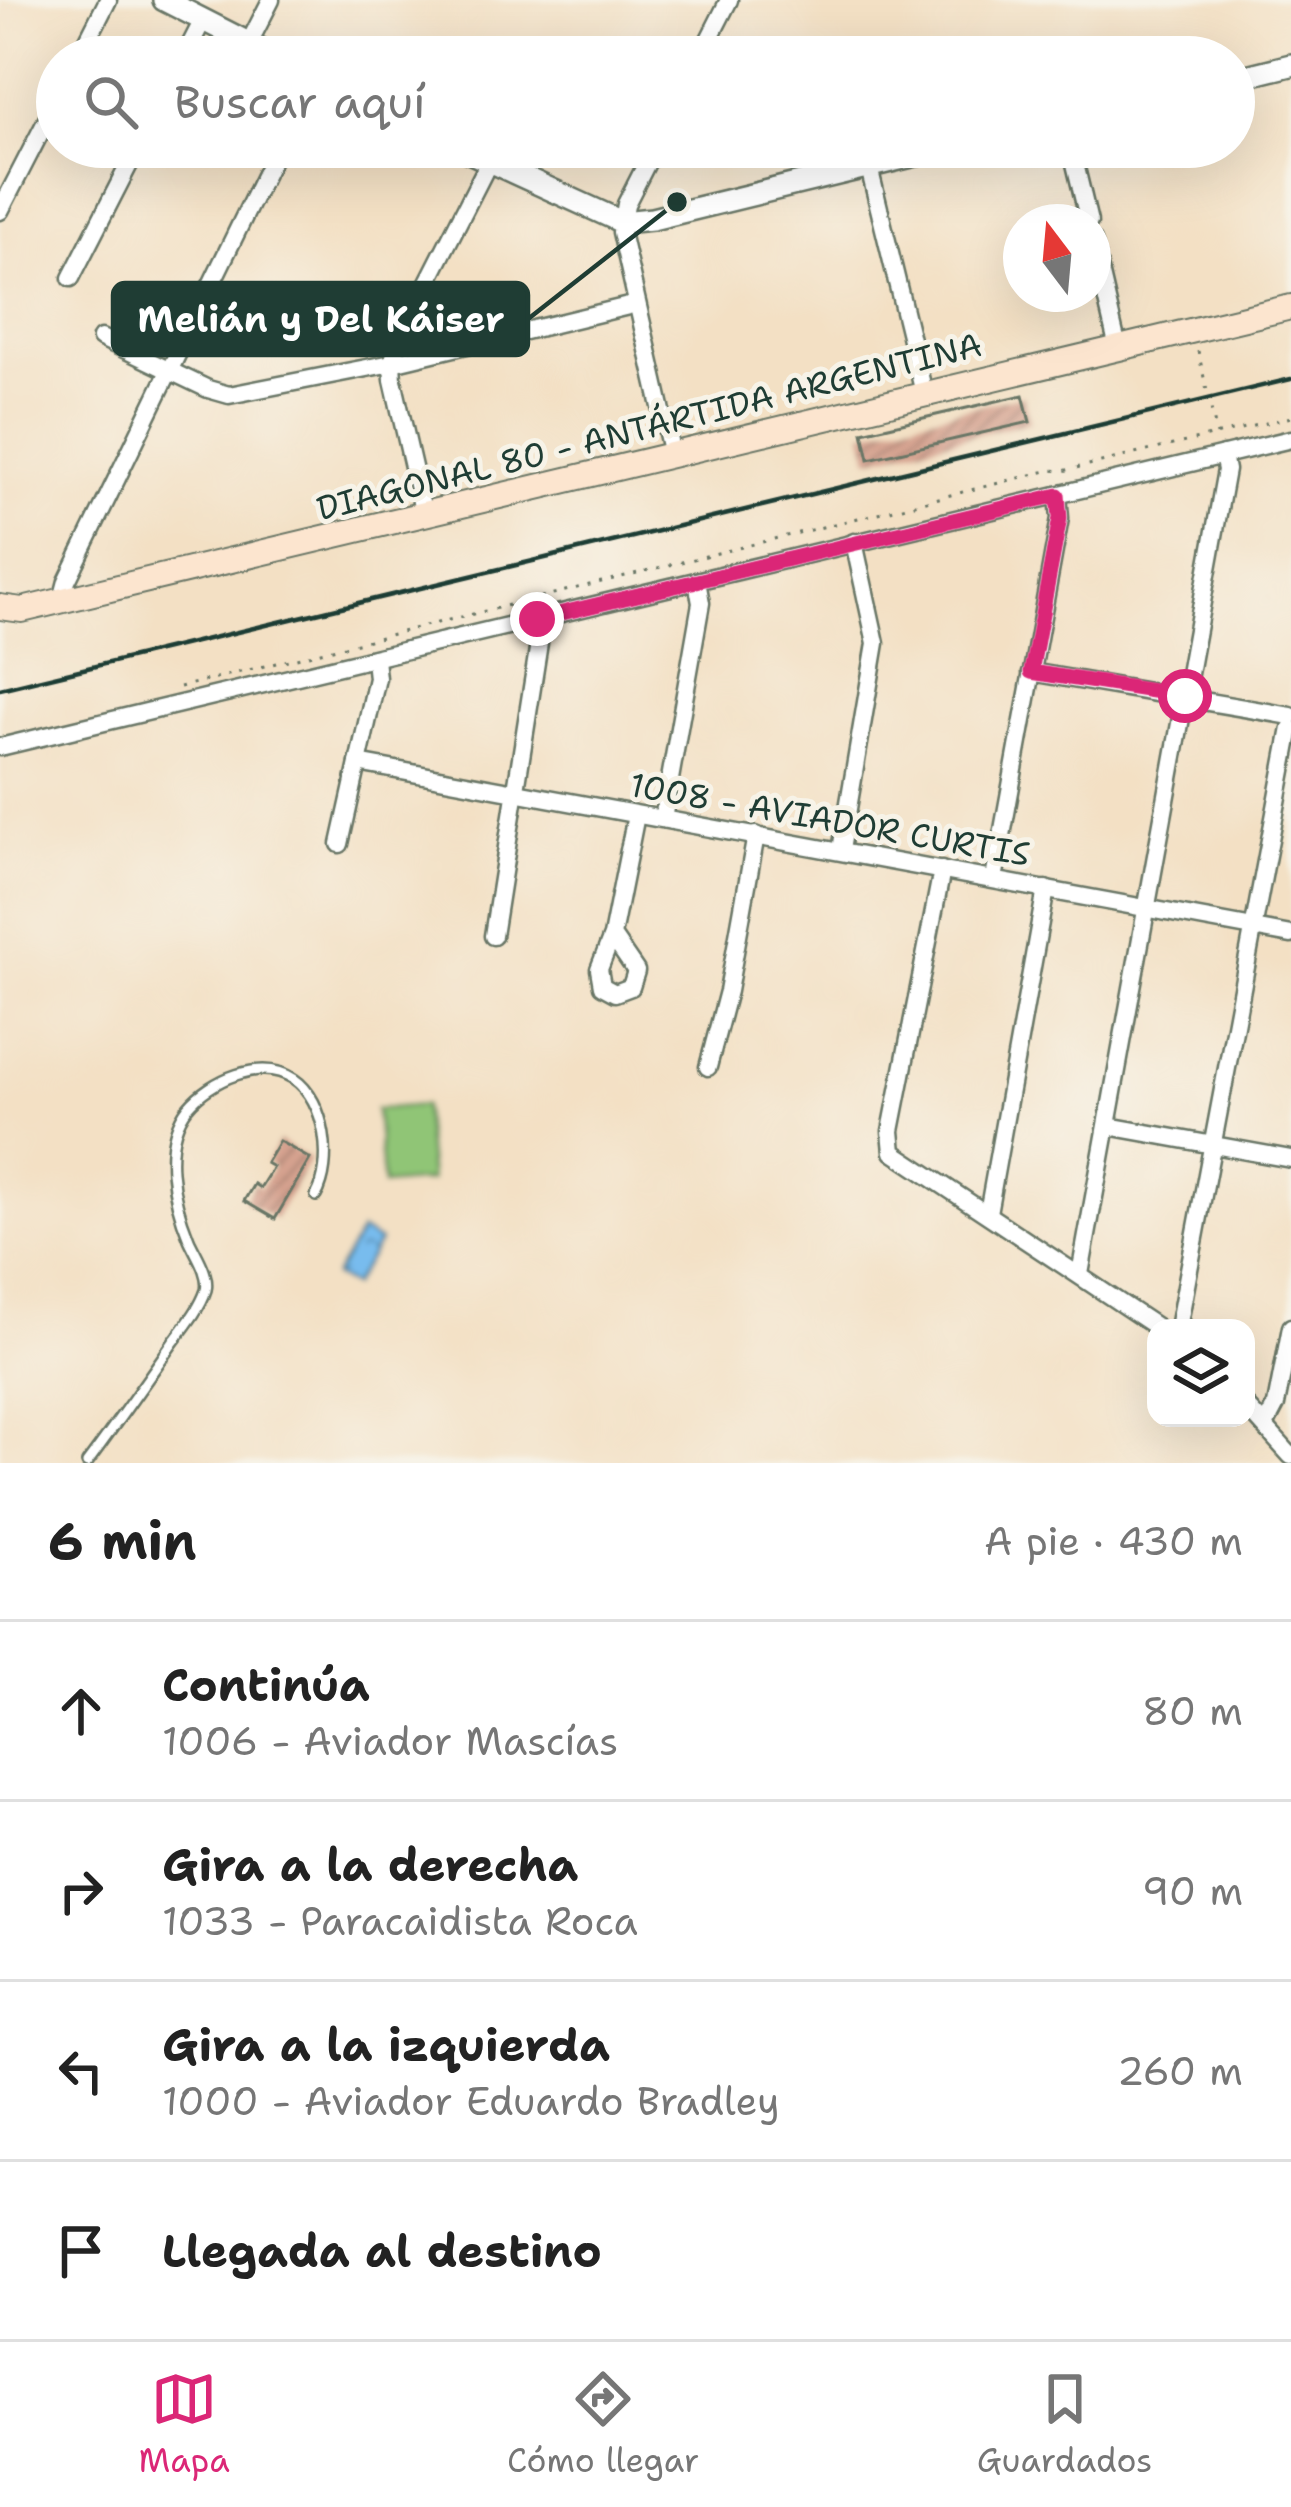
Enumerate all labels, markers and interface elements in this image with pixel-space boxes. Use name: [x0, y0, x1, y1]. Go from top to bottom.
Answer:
search box: [36, 36, 1255, 168]
icon: search: [78, 69, 144, 135]
text: Buscar aquí: [174, 72, 426, 132]
north arrow: [1003, 204, 1111, 312]
callout: Melián y Del Káiser: [113, 283, 528, 355]
text: Melián y Del Káiser: [138, 295, 504, 344]
street label: DIAGONAL 80 - ANTÁRTIDA ARGENTINA: [312, 322, 986, 531]
route end: [510, 592, 564, 646]
route start: [1158, 669, 1212, 723]
street label: 1008 - AVIADOR CURTIS: [626, 762, 1033, 877]
map controls: [1147, 1319, 1255, 1427]
button: layers: [1147, 1319, 1255, 1427]
text: 6 min: [48, 1507, 197, 1575]
text: A pie · 430 m: [984, 1515, 1243, 1567]
text: Continúa: [162, 1655, 370, 1715]
icon: ahead: [48, 1678, 114, 1744]
text: 80 m: [1142, 1685, 1243, 1737]
text: 1006 - Aviador Mascías: [162, 1715, 618, 1767]
text: Gira a la derecha: [162, 1835, 578, 1895]
icon: right: [48, 1858, 114, 1924]
text: 90 m: [1142, 1865, 1243, 1917]
text: 1033 - Paracaidista Roca: [162, 1895, 638, 1947]
text: Gira a la izquierda: [162, 2015, 610, 2075]
icon: left: [48, 2038, 114, 2104]
text: 260 m: [1117, 2045, 1243, 2097]
text: 1000 - Aviador Eduardo Bradley: [162, 2075, 780, 2127]
icon: arrive: [48, 2218, 114, 2284]
text: Llegada al destino: [162, 2221, 602, 2281]
tab: Mapa: [139, 2366, 230, 2483]
tab: Cómo llegar: [507, 2366, 699, 2483]
tab: Guardados: [977, 2366, 1152, 2483]

